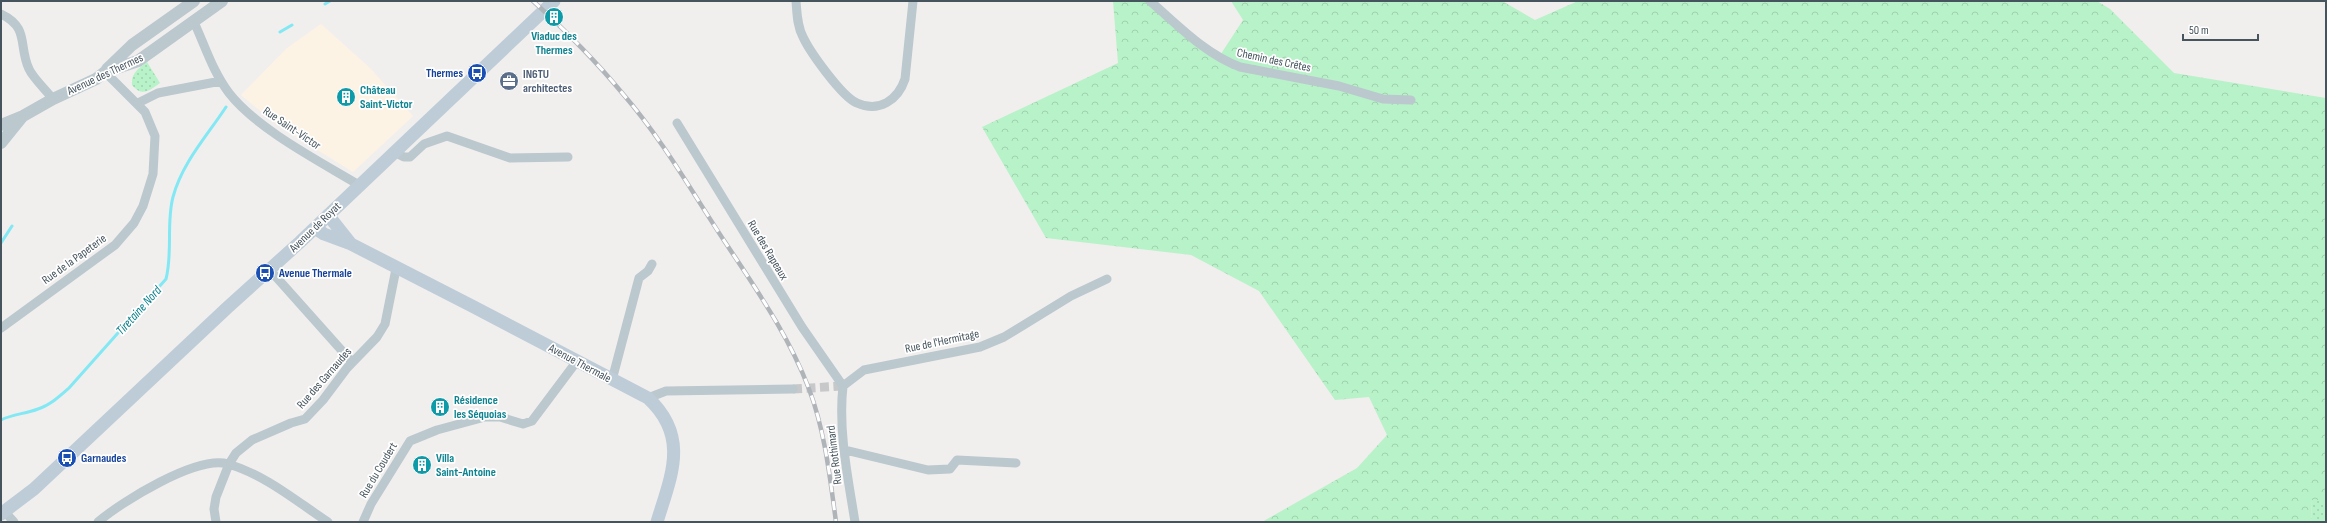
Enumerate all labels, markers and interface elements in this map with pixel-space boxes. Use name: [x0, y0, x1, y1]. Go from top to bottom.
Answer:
building icon: Viaduc des Thermes: [543, 6, 565, 28]
scale bar: [2183, 16, 2258, 42]
text: 50 m: [2189, 23, 2209, 38]
place label: Viaduc des Thermes: [531, 29, 577, 58]
street label: Chemin des Crêtes: [1235, 45, 1312, 76]
street label: Avenue des Thermes: [64, 50, 146, 99]
bus stop icon: Thermes: [466, 62, 488, 84]
place label: Thermes: [426, 66, 463, 81]
place label: IN6TU architectes: [523, 67, 572, 96]
office icon: IN6TU architectes: [498, 70, 520, 92]
place label: Château Saint-Victor: [360, 83, 413, 112]
building icon: Château Saint-Victor: [335, 86, 357, 108]
street label: Rue Saint-Victor: [260, 104, 324, 154]
street label: Avenue de Royat: [286, 199, 345, 256]
street label: Rue des Rapeaux: [744, 218, 792, 283]
street label: Rue de la Papeterie: [39, 231, 110, 288]
bus stop icon: Avenue Thermale: [254, 262, 276, 284]
place label: Avenue Thermale: [278, 266, 352, 281]
water label: Tiretaine Nord: [113, 282, 165, 339]
street label: Rue de l'Hermitage: [904, 326, 981, 357]
street label: Avenue Thermale: [545, 340, 614, 386]
street label: Rue des Garnaudes: [294, 345, 355, 412]
place label: Résidence les Séquoias: [454, 393, 507, 422]
building icon: Résidence les Séquoias: [429, 396, 451, 418]
street label: Rue Rothimard: [823, 425, 846, 485]
street label: Rue du Coudert: [356, 440, 401, 501]
bus stop icon: Garnaudes: [56, 447, 78, 469]
place label: Garnaudes: [81, 451, 127, 466]
place label: Villa Saint-Antoine: [436, 451, 496, 480]
building icon: Villa Saint-Antoine: [411, 454, 433, 476]

